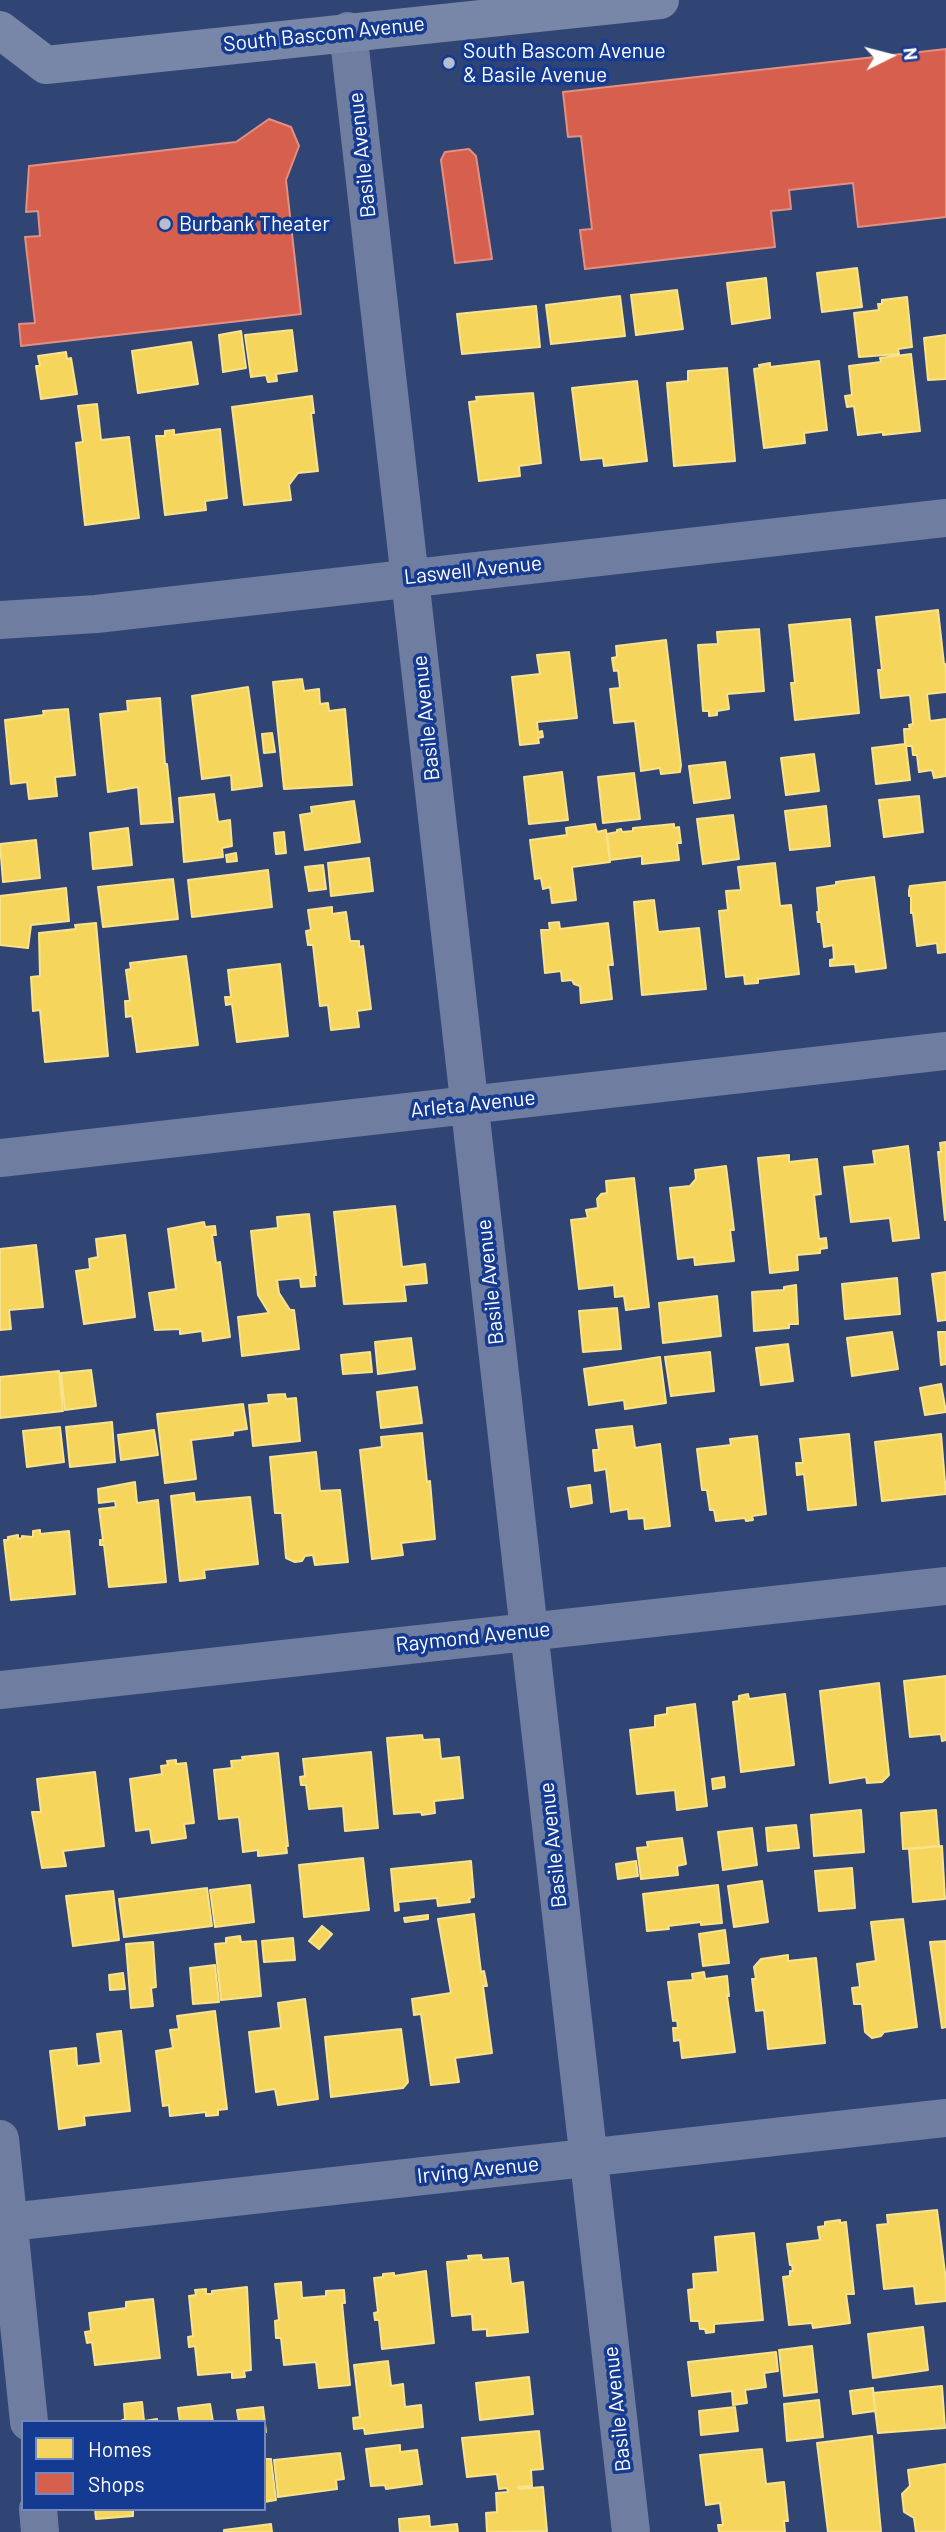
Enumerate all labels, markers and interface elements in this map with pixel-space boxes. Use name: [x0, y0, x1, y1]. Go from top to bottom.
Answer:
street label: South Bascom Avenue: [222, 11, 426, 57]
north arrow: [855, 21, 925, 91]
place label: South Bascom Avenue & Basile Avenue: [463, 38, 666, 88]
text: N: [899, 46, 923, 61]
marker: South Bascom Avenue & Basile Avenue: [441, 55, 457, 71]
street label: Basile Avenue: [343, 91, 381, 219]
place label: Burbank Theater: [179, 211, 330, 237]
marker: Burbank Theater: [157, 216, 173, 232]
street label: Laswell Avenue: [403, 550, 543, 590]
street label: Basile Avenue: [407, 654, 445, 782]
street label: Arleta Avenue: [409, 1085, 537, 1123]
street label: Basile Avenue: [471, 1218, 509, 1346]
street label: Raymond Avenue: [394, 1616, 552, 1658]
street label: Basile Avenue: [534, 1781, 572, 1909]
street label: Irving Avenue: [416, 2151, 540, 2189]
street label: Basile Avenue: [598, 2345, 636, 2473]
legend: [21, 2420, 266, 2511]
text: Homes: [88, 2436, 152, 2461]
text: Shops: [88, 2471, 145, 2496]

